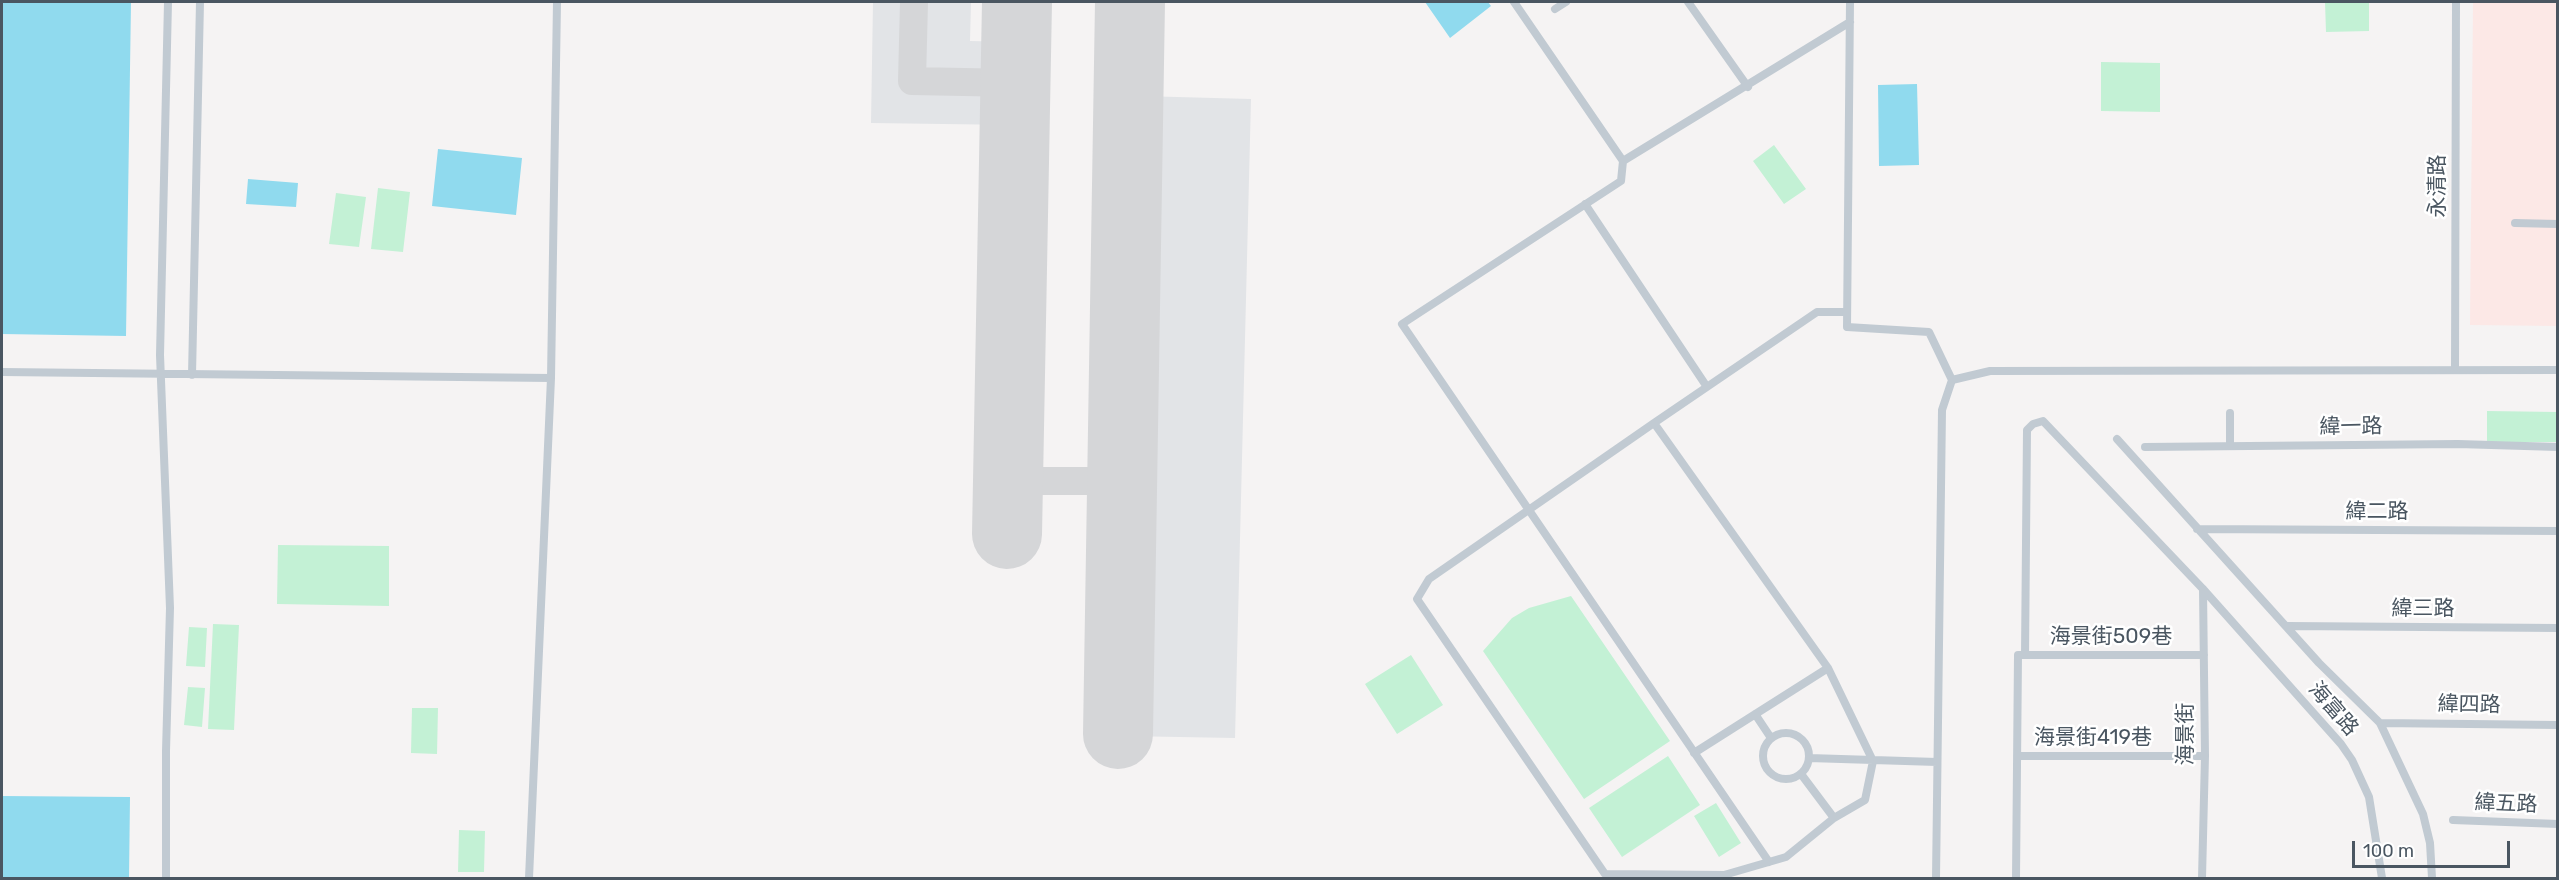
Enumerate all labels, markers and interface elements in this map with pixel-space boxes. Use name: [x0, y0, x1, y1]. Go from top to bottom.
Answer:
street label: 永清路: [2425, 155, 2451, 217]
street label: 緯一路: [2319, 414, 2383, 440]
street label: 緯二路: [2346, 499, 2408, 525]
street label: 緯三路: [2392, 596, 2454, 622]
street label: 海景街509巷: [2050, 624, 2172, 650]
street label: 海富路: [2303, 677, 2363, 741]
street label: 緯四路: [2437, 692, 2501, 718]
street label: 海景街: [2173, 703, 2199, 765]
street label: 海景街419巷: [2034, 725, 2152, 751]
street label: 緯五路: [2474, 790, 2538, 818]
scale bar: [2355, 829, 2512, 867]
text: 100 m: [2363, 840, 2414, 862]

